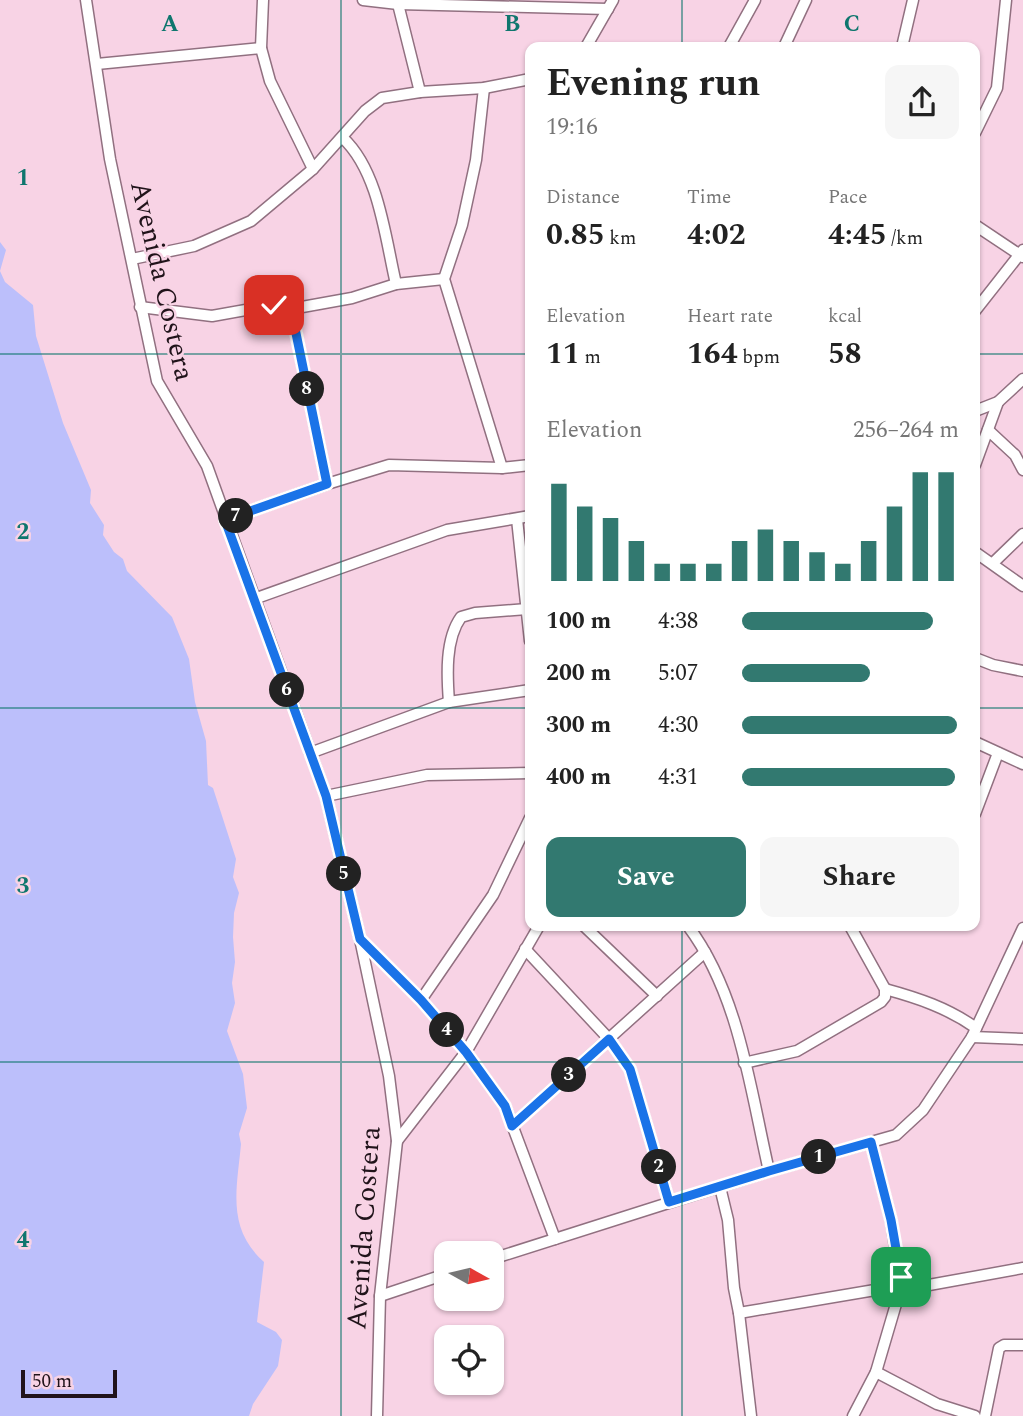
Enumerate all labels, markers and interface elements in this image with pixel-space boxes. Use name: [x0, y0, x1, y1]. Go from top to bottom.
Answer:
text: A: [161, 7, 179, 42]
text: B: [504, 7, 520, 42]
text: C: [844, 7, 860, 42]
text: Evening run: [546, 55, 760, 113]
button: share: [885, 65, 959, 139]
text: 19:16: [546, 110, 598, 145]
text: 1: [17, 161, 29, 196]
street label: Avenida Costera: [118, 177, 206, 385]
text: Distance: [546, 183, 620, 212]
text: Time: [687, 183, 731, 212]
text: Pace: [828, 183, 867, 212]
text: 0.85: [546, 212, 605, 258]
text: 4:02: [687, 212, 746, 258]
text: 4:45: [828, 212, 887, 258]
text: km: [605, 224, 636, 253]
text: /km: [887, 224, 923, 253]
pin: [244, 275, 304, 335]
icon: check: [255, 286, 293, 324]
text: Elevation: [546, 302, 626, 331]
text: Heart rate: [687, 302, 773, 331]
text: kcal: [828, 302, 862, 331]
text: 11: [546, 331, 580, 377]
text: 164: [687, 331, 738, 377]
text: 58: [828, 331, 862, 377]
text: m: [580, 343, 601, 372]
text: bpm: [738, 343, 780, 372]
pin: 8: [290, 372, 324, 406]
text: 8: [301, 374, 312, 403]
text: Elevation: [546, 413, 642, 448]
text: 256–264 m: [853, 413, 959, 448]
pin: 7: [218, 498, 254, 534]
text: 7: [230, 501, 241, 530]
text: 2: [17, 515, 30, 550]
text: 100 m: [546, 604, 611, 639]
text: 4:38: [658, 604, 698, 639]
text: 200 m: [546, 656, 611, 691]
text: 5:07: [658, 656, 698, 691]
pin: 6: [270, 672, 304, 708]
text: 6: [281, 675, 292, 704]
text: 300 m: [546, 708, 611, 743]
text: 4:30: [658, 708, 698, 743]
text: 400 m: [546, 760, 611, 795]
text: 4:31: [658, 760, 698, 795]
button: Save: [546, 837, 746, 917]
button: Share: [760, 837, 959, 917]
pin: 5: [326, 856, 362, 892]
text: 5: [338, 859, 349, 888]
text: 3: [17, 869, 30, 904]
pin: 4: [430, 1012, 464, 1048]
text: 4: [441, 1015, 452, 1044]
pin: 3: [552, 1058, 586, 1092]
text: 3: [563, 1060, 574, 1089]
street label: Avenida Costera: [335, 1124, 393, 1331]
pin: 1: [802, 1140, 836, 1174]
text: 1: [813, 1142, 824, 1171]
pin: 2: [642, 1150, 676, 1184]
text: 2: [653, 1152, 664, 1181]
text: 4: [17, 1223, 30, 1258]
north arrow: [434, 1241, 504, 1311]
map controls: [434, 1241, 504, 1395]
pin: [871, 1247, 931, 1307]
icon: arrive: [882, 1258, 920, 1296]
button: locate: [434, 1325, 504, 1395]
scale bar: [21, 1367, 117, 1399]
text: 50 m: [32, 1367, 72, 1396]

